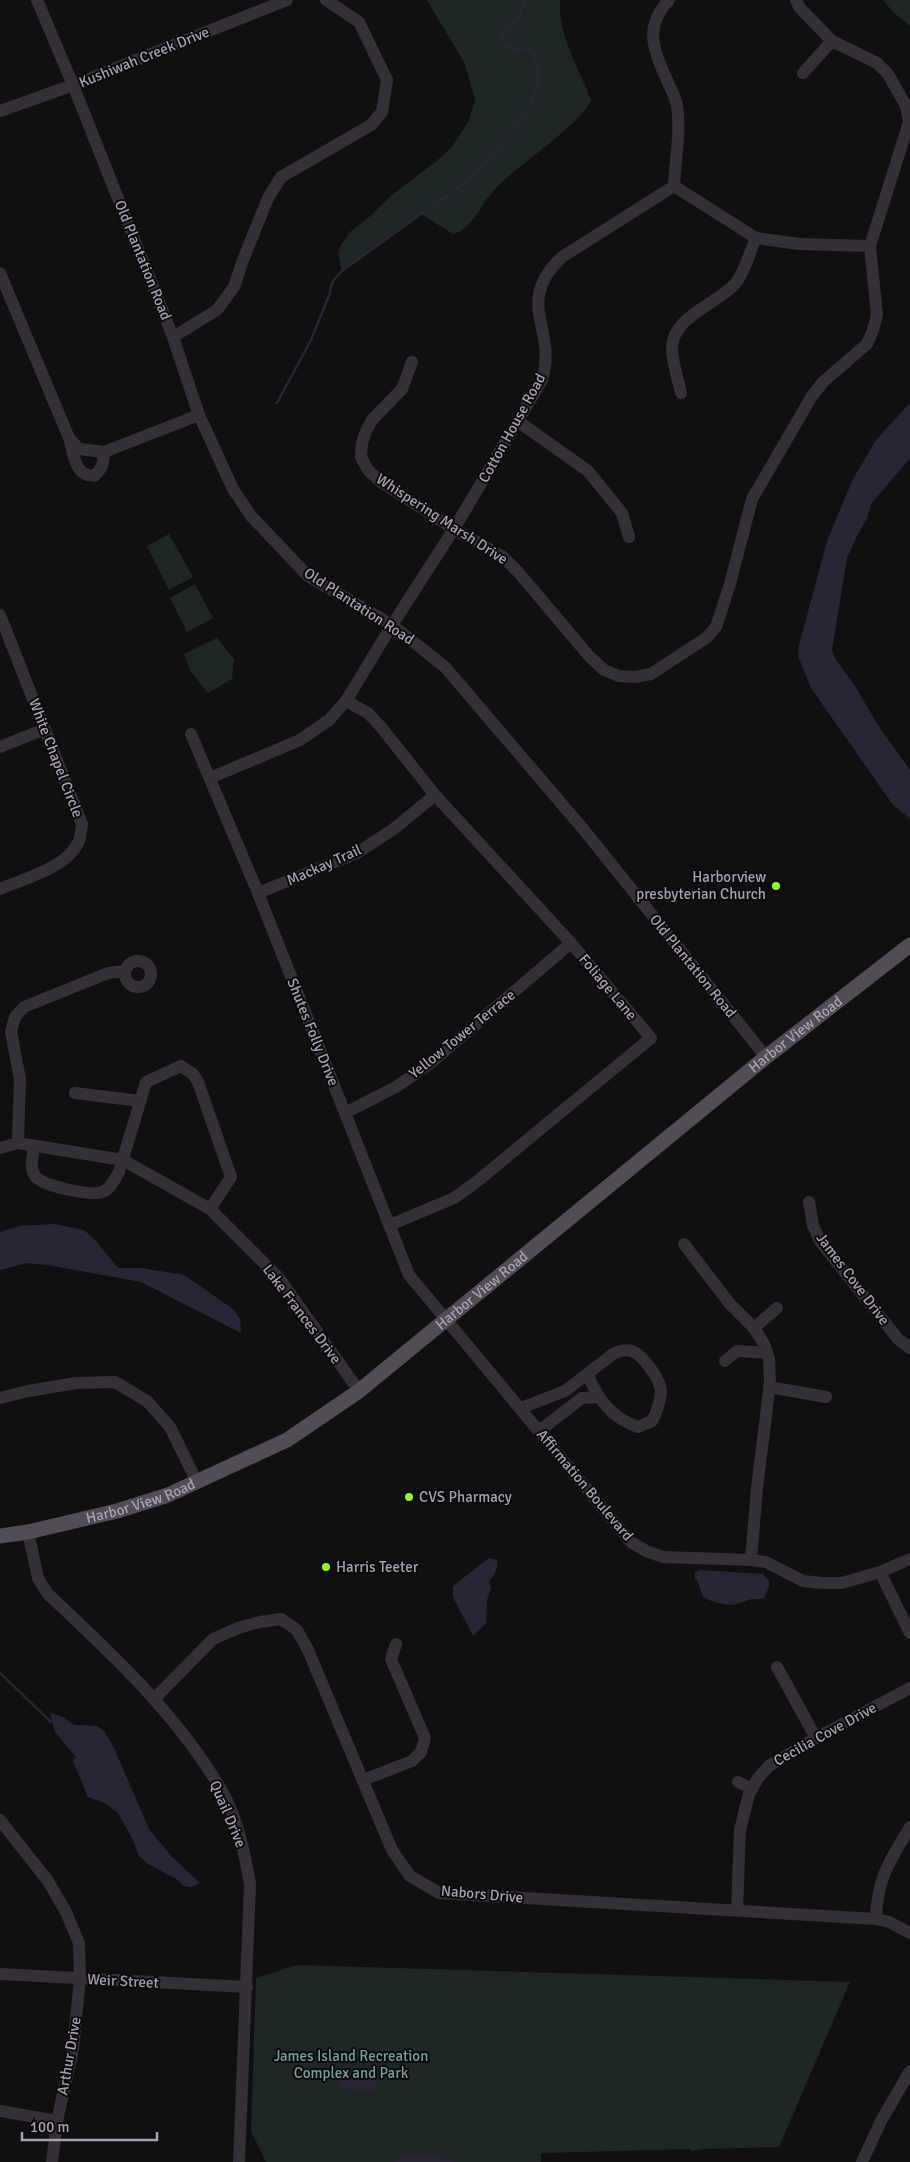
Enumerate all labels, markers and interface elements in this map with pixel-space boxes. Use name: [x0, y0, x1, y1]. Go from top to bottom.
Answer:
street label: Kushiwah Creek Drive: [76, 23, 212, 91]
street label: Old Plantation Road: [111, 197, 175, 323]
street label: Cotton House Road: [475, 370, 549, 486]
street label: Whispering Marsh Drive: [373, 470, 511, 568]
street label: Old Plantation Road: [301, 564, 417, 648]
street label: White Chapel Circle: [25, 696, 87, 820]
street label: Mackay Trail: [284, 840, 364, 890]
place label: Harborview presbyterian Church: [636, 868, 766, 903]
marker: Harborview presbyterian Church: [770, 880, 782, 892]
street label: Old Plantation Road: [646, 911, 740, 1021]
street label: Foliage Lane: [575, 950, 641, 1024]
street label: Shutes Folly Drive: [283, 975, 343, 1089]
street label: Yellow Tower Terrace: [405, 986, 519, 1082]
street label: Harbor View Road: [745, 992, 846, 1077]
street label: James Cove Drive: [812, 1229, 894, 1329]
street label: Harbor View Road: [432, 1247, 531, 1334]
street label: Lake Frances Drive: [259, 1261, 345, 1367]
street label: Affirmation Boulevard: [533, 1425, 637, 1545]
street label: Harbor View Road: [84, 1475, 198, 1527]
place label: CVS Pharmacy: [419, 1488, 512, 1506]
marker: CVS Pharmacy: [403, 1491, 415, 1503]
place label: Harris Teeter: [336, 1558, 419, 1576]
marker: Harris Teeter: [320, 1561, 332, 1573]
street label: Cecilia Cove Drive: [771, 1698, 879, 1770]
street label: Quail Drive: [206, 1778, 250, 1850]
street label: Nabors Drive: [440, 1881, 524, 1907]
street label: Weir Street: [87, 1970, 159, 1992]
street label: Arthur Drive: [53, 2016, 85, 2096]
park label: James Island Recreation Complex and Park: [274, 2047, 428, 2082]
scale bar: [22, 2110, 158, 2142]
text: 100 m: [30, 2118, 70, 2136]

